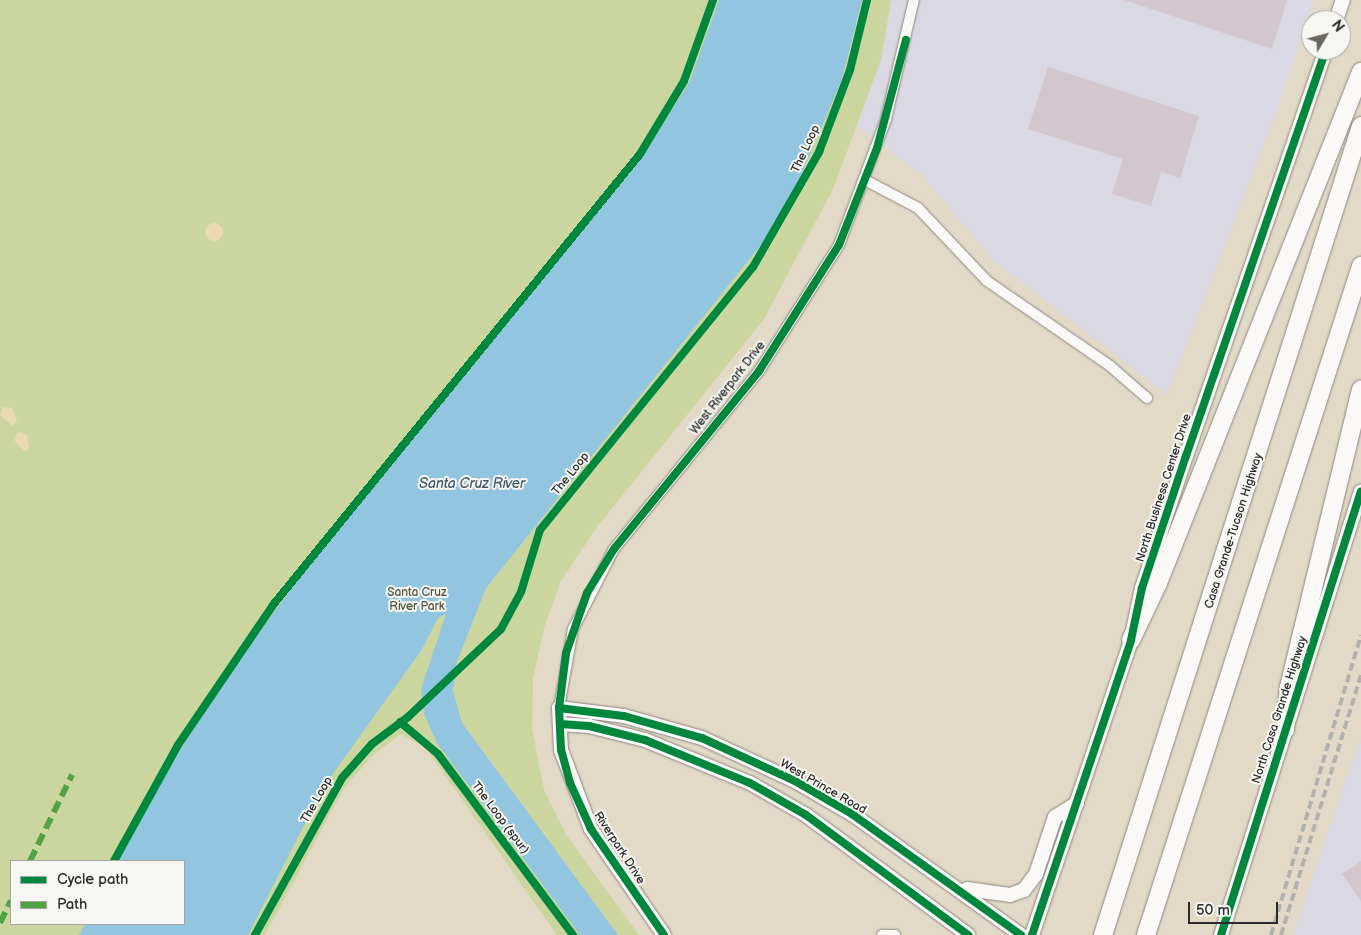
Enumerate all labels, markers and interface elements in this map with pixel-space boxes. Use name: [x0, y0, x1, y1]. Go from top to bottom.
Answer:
north arrow: [1301, 10, 1351, 60]
text: N: [1328, 17, 1348, 36]
street label: The Loop: [789, 123, 823, 175]
street label: West Riverpark Drive: [687, 339, 769, 437]
street label: North Business Center Drive: [1133, 412, 1195, 564]
street label: The Loop: [549, 450, 593, 498]
street label: Casa Grande-Tucson Highway: [1202, 451, 1266, 611]
water label: Santa Cruz River: [419, 476, 525, 492]
park label: Santa Cruz River Park: [387, 586, 447, 614]
street label: North Casa Grande Highway: [1249, 634, 1311, 786]
street label: West Prince Road: [777, 756, 869, 818]
street label: The Loop: [298, 774, 336, 826]
street label: The Loop (spur): [468, 779, 532, 857]
street label: Riverpark Drive: [590, 809, 648, 887]
legend: [10, 860, 185, 925]
text: Cycle path: [57, 870, 128, 889]
scale bar: [1191, 892, 1281, 924]
text: Path: [57, 895, 87, 914]
text: 50 m: [1196, 901, 1230, 920]

